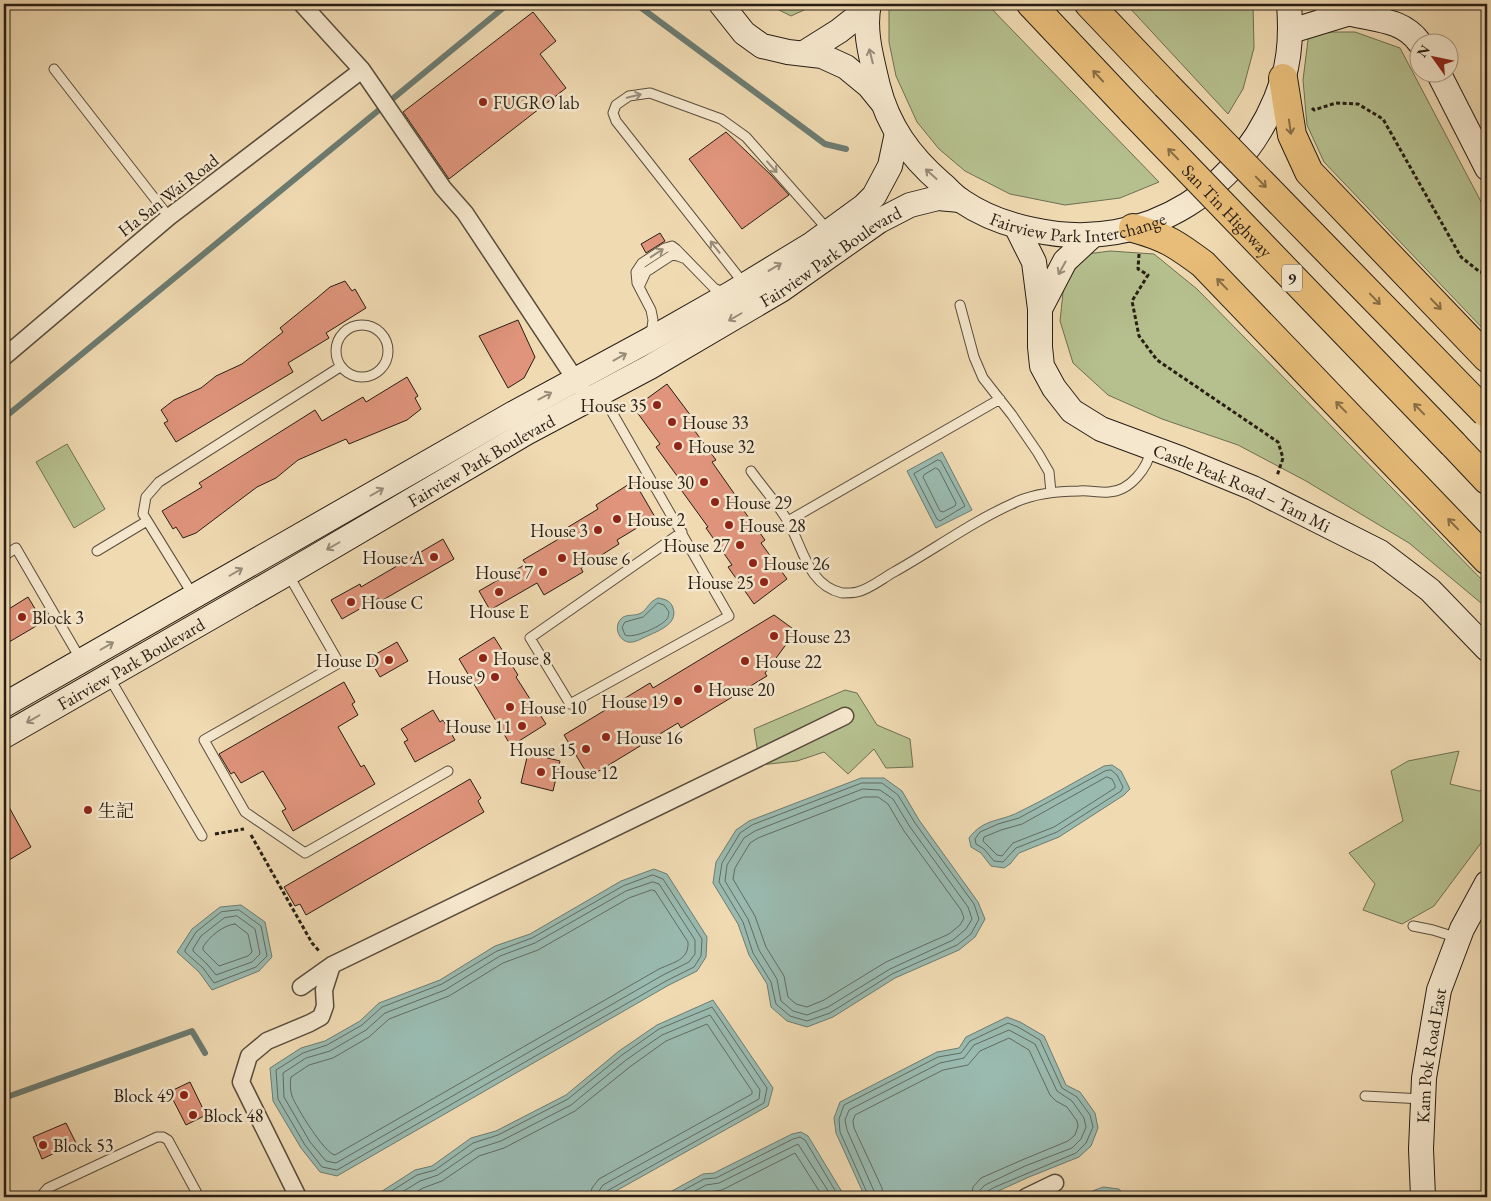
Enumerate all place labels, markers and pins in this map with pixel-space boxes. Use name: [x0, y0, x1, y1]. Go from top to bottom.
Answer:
place label: FUGRO lab: [493, 91, 580, 114]
marker: FUGRO lab: [477, 96, 489, 108]
place label: House 35: [580, 394, 647, 417]
marker: House 35: [651, 399, 663, 411]
place label: House 33: [682, 411, 749, 434]
marker: House 33: [666, 416, 678, 428]
place label: House 32: [688, 435, 755, 458]
marker: House 32: [672, 440, 684, 452]
place label: House 30: [627, 471, 694, 494]
marker: House 30: [698, 476, 710, 488]
place label: House 29: [725, 491, 792, 514]
marker: House 29: [709, 496, 721, 508]
place label: House 2: [627, 508, 685, 531]
marker: House 2: [611, 513, 623, 525]
place label: House 28: [739, 514, 806, 537]
place label: House 3: [530, 519, 588, 542]
marker: House 28: [723, 519, 735, 531]
marker: House 3: [592, 524, 604, 536]
place label: House 27: [663, 534, 730, 557]
marker: House 27: [734, 539, 746, 551]
place label: House A: [362, 546, 425, 569]
place label: House 6: [572, 547, 630, 570]
marker: House A: [428, 551, 440, 563]
marker: House 6: [556, 552, 568, 564]
place label: House 26: [763, 552, 830, 575]
marker: House 26: [747, 557, 759, 569]
place label: House 7: [475, 561, 533, 584]
marker: House 7: [537, 566, 549, 578]
place label: House 25: [687, 571, 754, 594]
marker: House 25: [758, 576, 770, 588]
marker: House E: [493, 586, 505, 598]
place label: House C: [361, 591, 423, 614]
marker: House C: [345, 596, 357, 608]
place label: House E: [469, 600, 529, 623]
place label: Block 3: [32, 606, 84, 629]
marker: Block 3: [16, 611, 28, 623]
place label: House 23: [784, 625, 851, 648]
marker: House 23: [768, 630, 780, 642]
place label: House 8: [493, 647, 551, 670]
place label: House D: [316, 649, 379, 672]
place label: House 22: [755, 650, 822, 673]
marker: House 8: [477, 652, 489, 664]
marker: House D: [383, 654, 395, 666]
marker: House 22: [739, 655, 751, 667]
place label: House 9: [427, 666, 485, 689]
marker: House 9: [489, 671, 501, 683]
place label: House 20: [708, 678, 775, 701]
marker: House 20: [692, 683, 704, 695]
place label: House 19: [601, 690, 668, 713]
marker: House 19: [672, 695, 684, 707]
place label: House 10: [520, 696, 587, 719]
marker: House 10: [504, 701, 516, 713]
place label: House 11: [445, 715, 512, 738]
marker: House 11: [516, 720, 528, 732]
place label: House 16: [616, 726, 683, 749]
marker: House 16: [600, 731, 612, 743]
place label: House 15: [509, 738, 576, 761]
marker: House 15: [580, 743, 592, 755]
place label: House 12: [551, 761, 618, 784]
marker: House 12: [535, 766, 547, 778]
place label: 生記: [98, 799, 134, 822]
marker: 生記: [82, 804, 94, 816]
place label: Block 49: [114, 1084, 174, 1107]
marker: Block 49: [178, 1089, 190, 1101]
place label: Block 48: [203, 1104, 263, 1127]
marker: Block 48: [187, 1109, 199, 1121]
place label: Block 53: [53, 1134, 113, 1157]
marker: Block 53: [37, 1139, 49, 1151]

